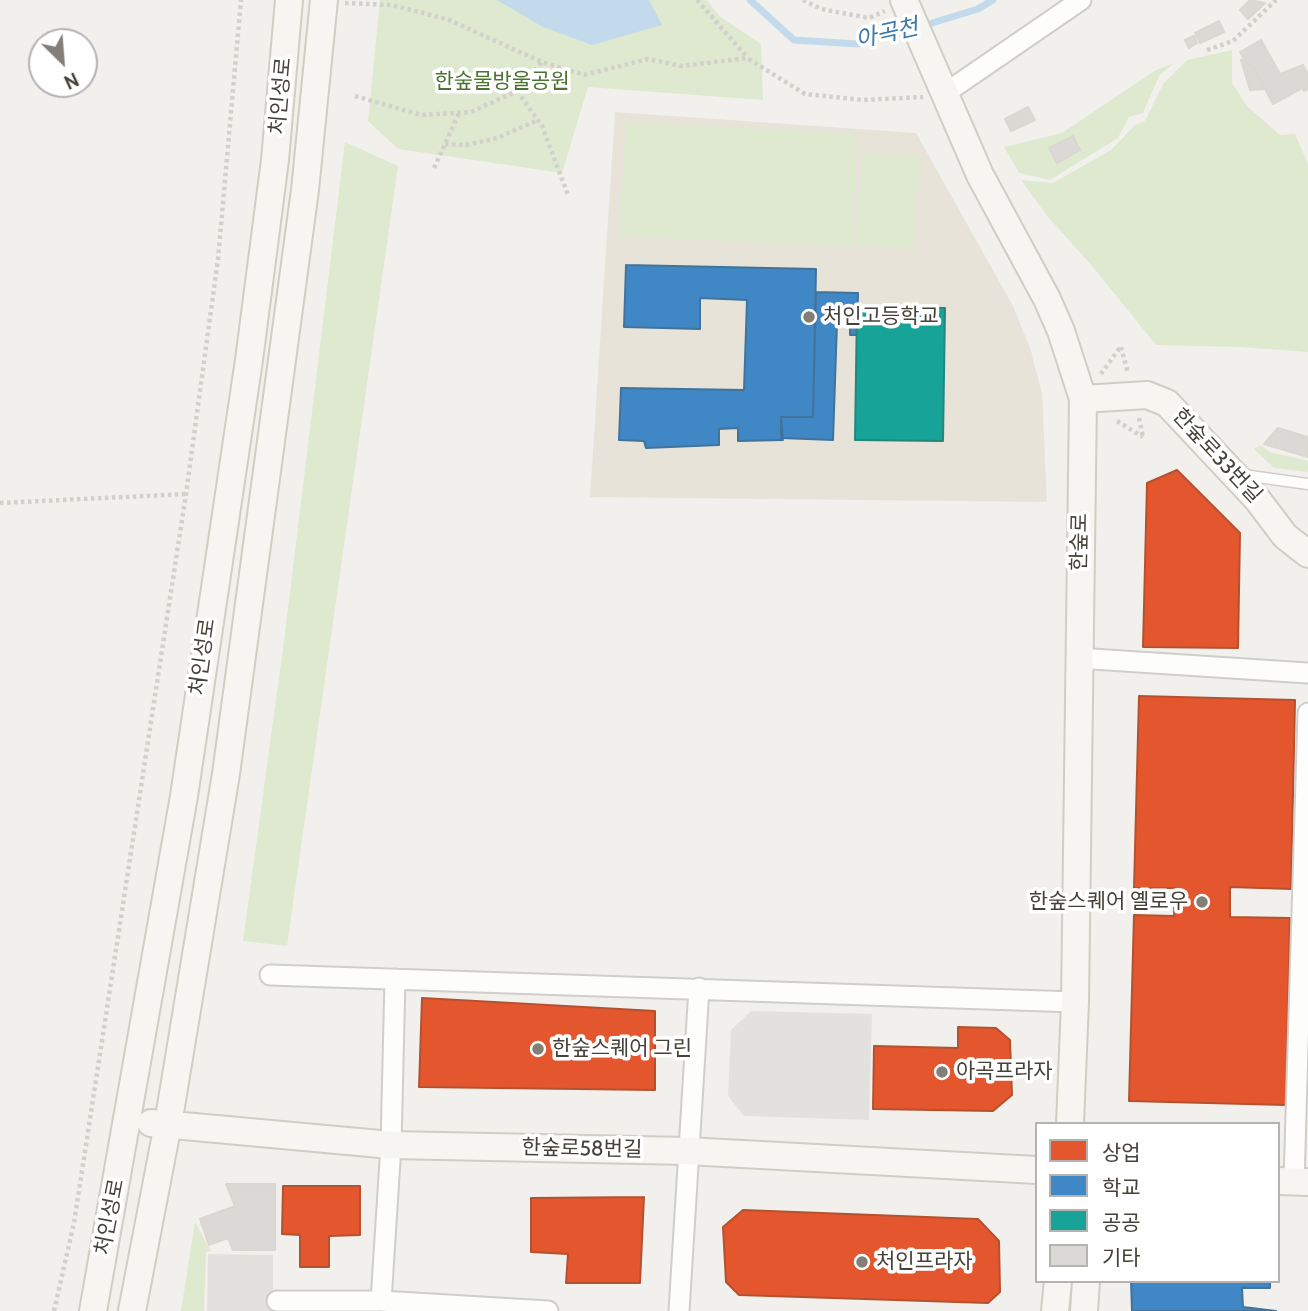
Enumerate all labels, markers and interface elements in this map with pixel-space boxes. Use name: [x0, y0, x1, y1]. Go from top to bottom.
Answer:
water label: 아곡천: [853, 13, 921, 55]
north arrow: [28, 28, 98, 98]
street label: 처인성로: [265, 56, 297, 136]
text: N: [60, 67, 82, 94]
park label: 한숲물방울공원: [434, 69, 570, 95]
place label: 처인고등학교: [823, 304, 939, 330]
marker: 처인고등학교: [801, 309, 817, 325]
street label: 한숲로33번길: [1167, 404, 1267, 508]
street label: 한숲로: [1067, 513, 1093, 571]
street label: 처인성로: [185, 617, 221, 697]
place label: 한숲스퀘어 옐로우: [1029, 889, 1188, 915]
marker: 한숲스퀘어 옐로우: [1194, 894, 1210, 910]
place label: 한숲스퀘어 그린: [552, 1036, 692, 1062]
marker: 한숲스퀘어 그린: [530, 1041, 546, 1057]
place label: 아곡프라자: [956, 1059, 1053, 1085]
marker: 아곡프라자: [934, 1064, 950, 1080]
legend: [1035, 1122, 1280, 1283]
street label: 한숲로58번길: [521, 1135, 643, 1163]
text: 상업: [1102, 1140, 1141, 1165]
text: 학교: [1102, 1175, 1141, 1200]
street label: 처인성로: [90, 1177, 130, 1257]
text: 공공: [1102, 1210, 1141, 1235]
text: 기타: [1102, 1245, 1141, 1270]
place label: 처인프라자: [876, 1249, 973, 1275]
marker: 처인프라자: [854, 1254, 870, 1270]

